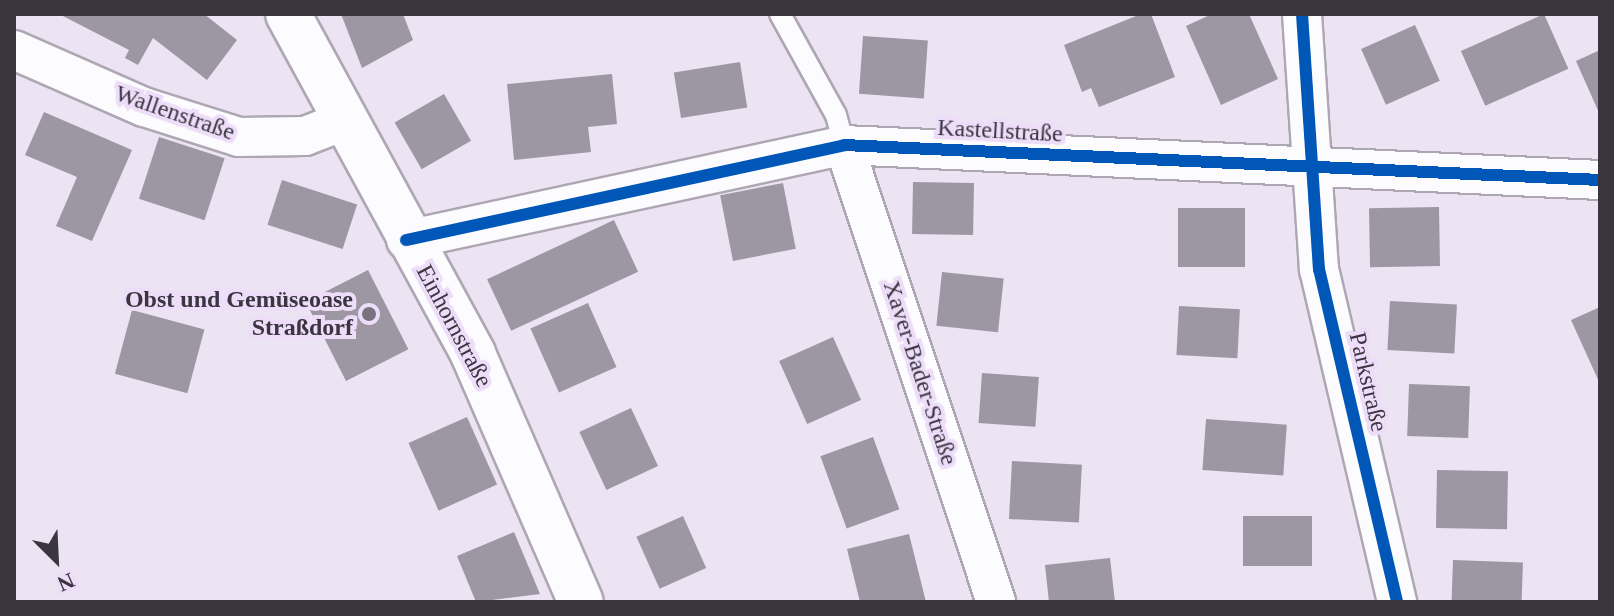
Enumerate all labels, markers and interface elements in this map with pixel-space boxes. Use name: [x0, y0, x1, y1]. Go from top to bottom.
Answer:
street label: Wallenstraße: [111, 79, 239, 147]
street label: Kastellstraße: [937, 113, 1063, 149]
street label: Einhornstraße: [410, 260, 498, 392]
street label: Xaver-Bader-Straße: [877, 277, 963, 469]
place label: Obst und Gemüseoase Straßdorf: [125, 286, 353, 342]
marker: Obst und Gemüseoase Straßdorf: [360, 305, 378, 323]
street label: Parkstraße: [1343, 329, 1393, 435]
north arrow: [16, 520, 96, 600]
text: N: [54, 568, 78, 597]

